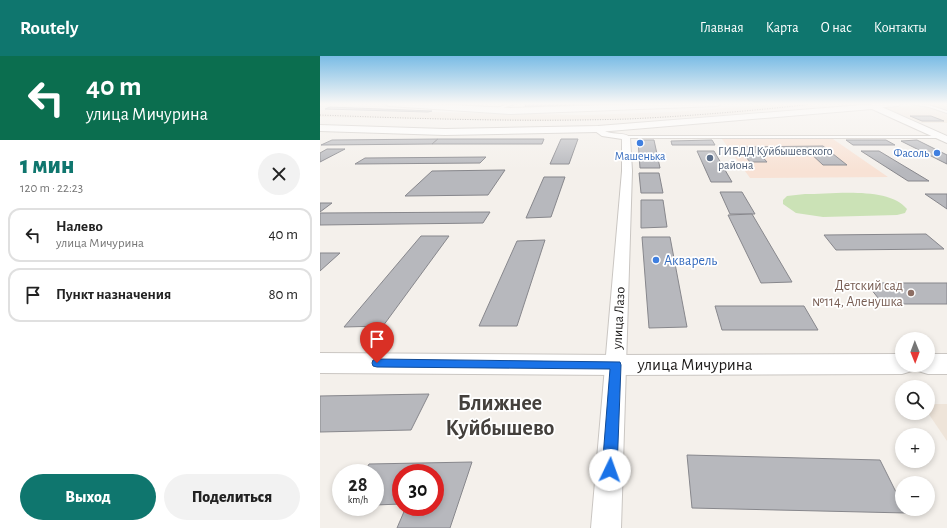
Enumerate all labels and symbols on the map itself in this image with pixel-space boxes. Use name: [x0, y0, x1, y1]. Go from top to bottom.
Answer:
marker: Машенька: [635, 138, 645, 148]
place label: ГИБДД Куйбышевского района: [718, 145, 833, 171]
place label: Фасоль: [893, 147, 929, 159]
marker: Фасоль: [932, 148, 942, 158]
place label: Машенька: [614, 150, 666, 162]
marker: ГИБДД Куйбышевского района: [705, 153, 715, 163]
place label: Акварель: [664, 254, 717, 268]
marker: Акварель: [651, 255, 661, 265]
place label: Детский сад №114, Аленушка: [812, 279, 904, 309]
street label: улица Лазо: [610, 286, 628, 351]
marker: Детский сад №114, Аленушка: [906, 288, 916, 298]
pin: [360, 322, 394, 363]
north arrow: [895, 332, 935, 372]
street label: улица Мичурина: [636, 356, 753, 374]
district label: Ближнее Куйбышево: [446, 392, 555, 440]
position arrow: [589, 449, 631, 491]
speed limit sign: 30: [392, 464, 444, 516]

